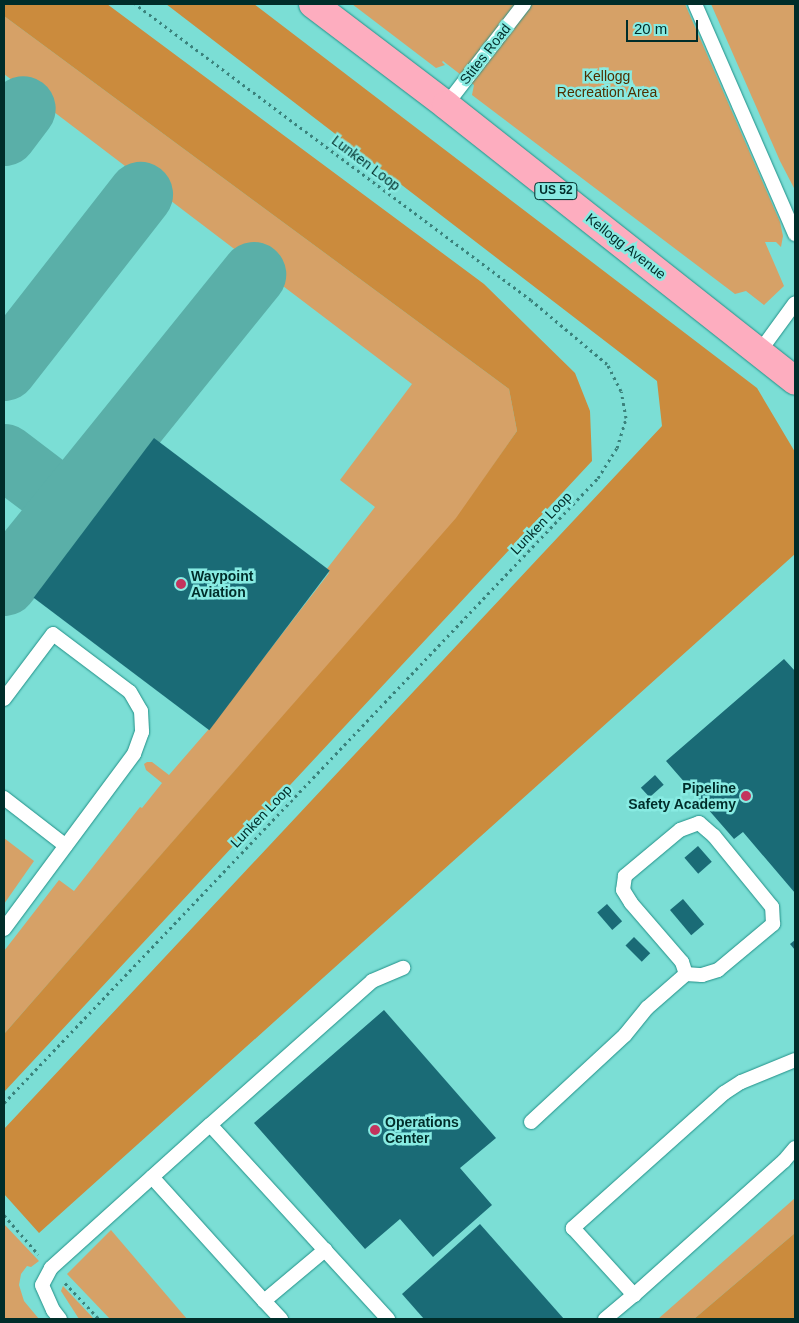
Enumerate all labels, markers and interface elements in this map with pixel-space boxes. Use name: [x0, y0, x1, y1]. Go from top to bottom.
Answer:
scale bar: [629, 10, 702, 42]
street label: Stites Road: [456, 20, 514, 88]
text: 20 m: [634, 20, 667, 37]
park label: Kellogg Recreation Area: [556, 68, 658, 100]
street label: Lunken Loop: [329, 132, 403, 194]
road number: US 52: [534, 182, 578, 200]
street label: Kellogg Avenue: [582, 209, 670, 283]
street label: Lunken Loop: [507, 488, 575, 558]
place label: Waypoint Aviation: [191, 568, 253, 600]
marker: Waypoint Aviation: [175, 578, 187, 590]
place label: Pipeline Safety Academy: [628, 780, 736, 812]
street label: Lunken Loop: [227, 781, 295, 851]
marker: Pipeline Safety Academy: [740, 790, 752, 802]
place label: Operations Center: [385, 1114, 459, 1146]
marker: Operations Center: [369, 1124, 381, 1136]

